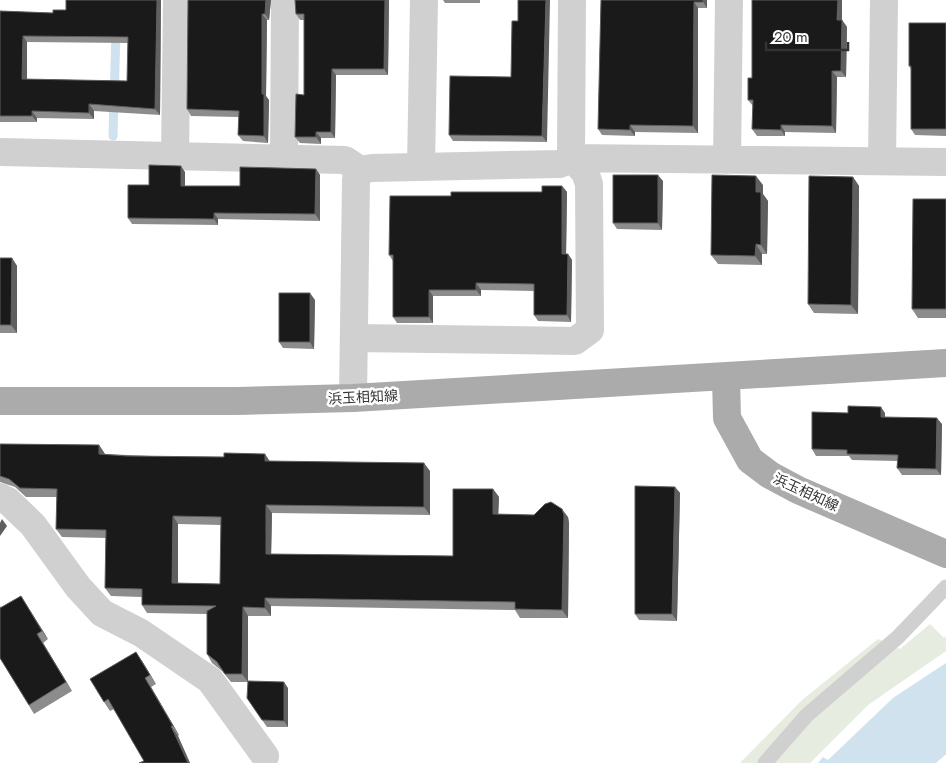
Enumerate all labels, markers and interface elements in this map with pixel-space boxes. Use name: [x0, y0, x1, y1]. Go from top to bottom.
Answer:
scale bar: [766, 20, 848, 52]
text: 20 m: [774, 26, 808, 48]
street label: 浜玉相知線: [328, 385, 398, 409]
street label: 浜玉相知線: [770, 468, 842, 516]

